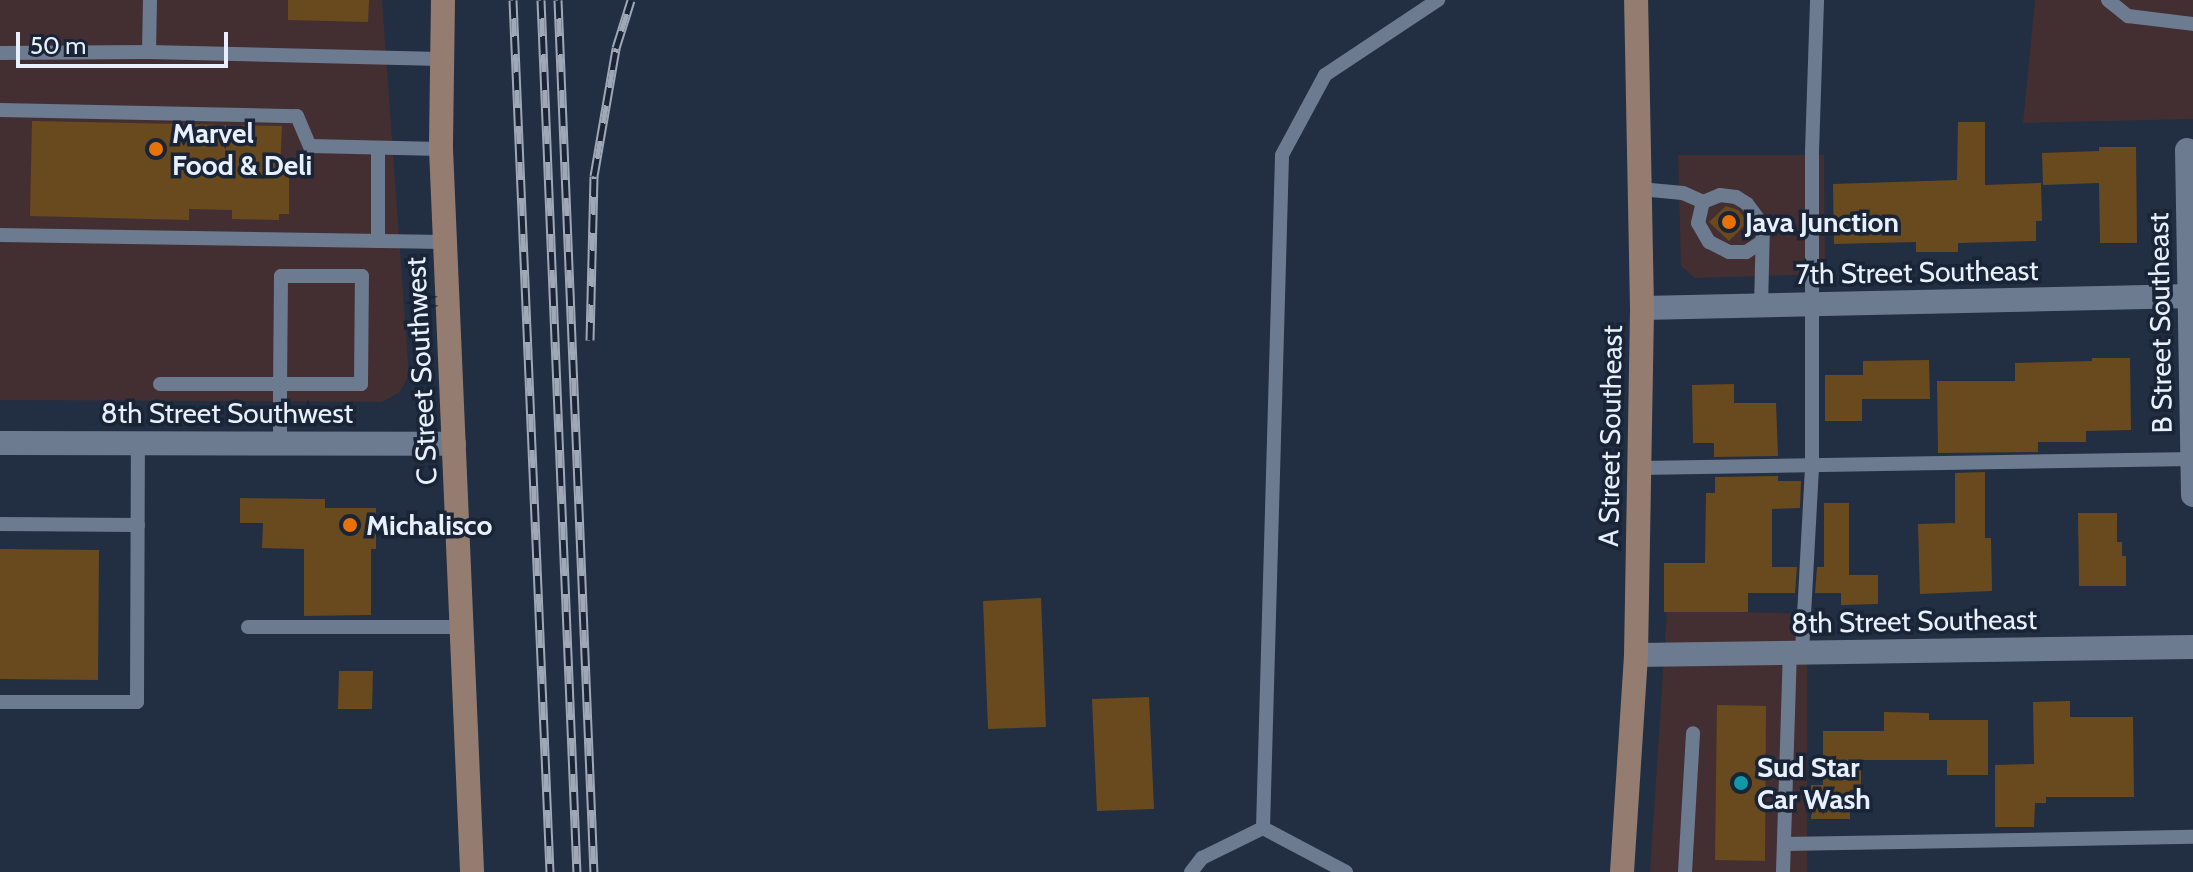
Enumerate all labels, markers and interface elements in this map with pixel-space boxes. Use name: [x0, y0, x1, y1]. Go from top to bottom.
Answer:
scale bar: [20, 16, 232, 66]
text: 50 m: [30, 31, 86, 60]
place label: Marvel Food & Deli: [172, 116, 312, 182]
marker: Marvel Food & Deli: [147, 140, 165, 158]
place label: Java Junction: [1745, 205, 1899, 239]
street label: B Street Southeast: [2141, 212, 2179, 434]
marker: Java Junction: [1720, 213, 1738, 231]
street label: 7th Street Southeast: [1795, 253, 2039, 291]
street label: C Street Southwest: [398, 256, 444, 486]
street label: A Street Southeast: [1591, 325, 1629, 547]
street label: 8th Street Southwest: [101, 396, 353, 430]
place label: Michalisco: [366, 508, 492, 542]
marker: Michalisco: [341, 516, 359, 534]
street label: 8th Street Southeast: [1791, 602, 2037, 640]
place label: Sud Star Car Wash: [1757, 750, 1871, 816]
marker: Sud Star Car Wash: [1732, 774, 1750, 792]

